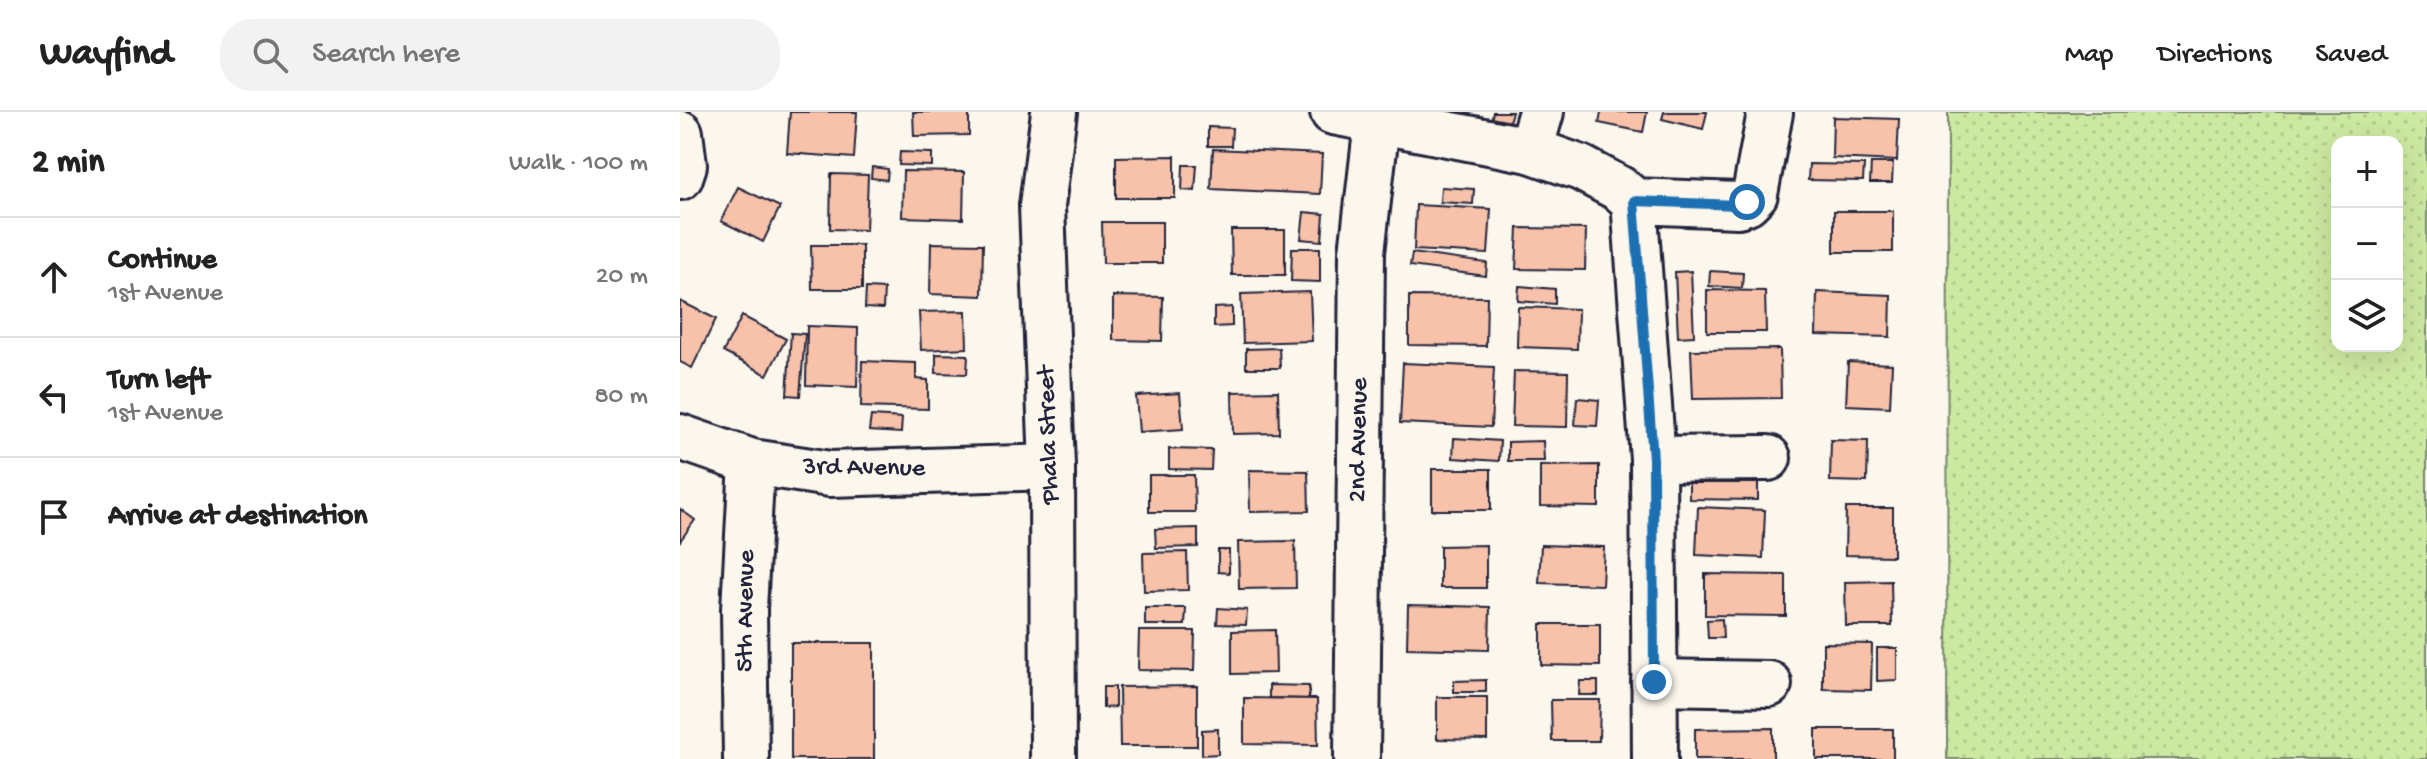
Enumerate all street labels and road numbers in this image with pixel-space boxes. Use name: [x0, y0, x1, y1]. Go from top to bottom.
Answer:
street label: Phala Street: [1032, 363, 1068, 506]
street label: 2nd Avenue: [1343, 377, 1377, 503]
street label: 3rd Avenue: [802, 452, 926, 486]
street label: 5th Avenue: [730, 549, 764, 673]

